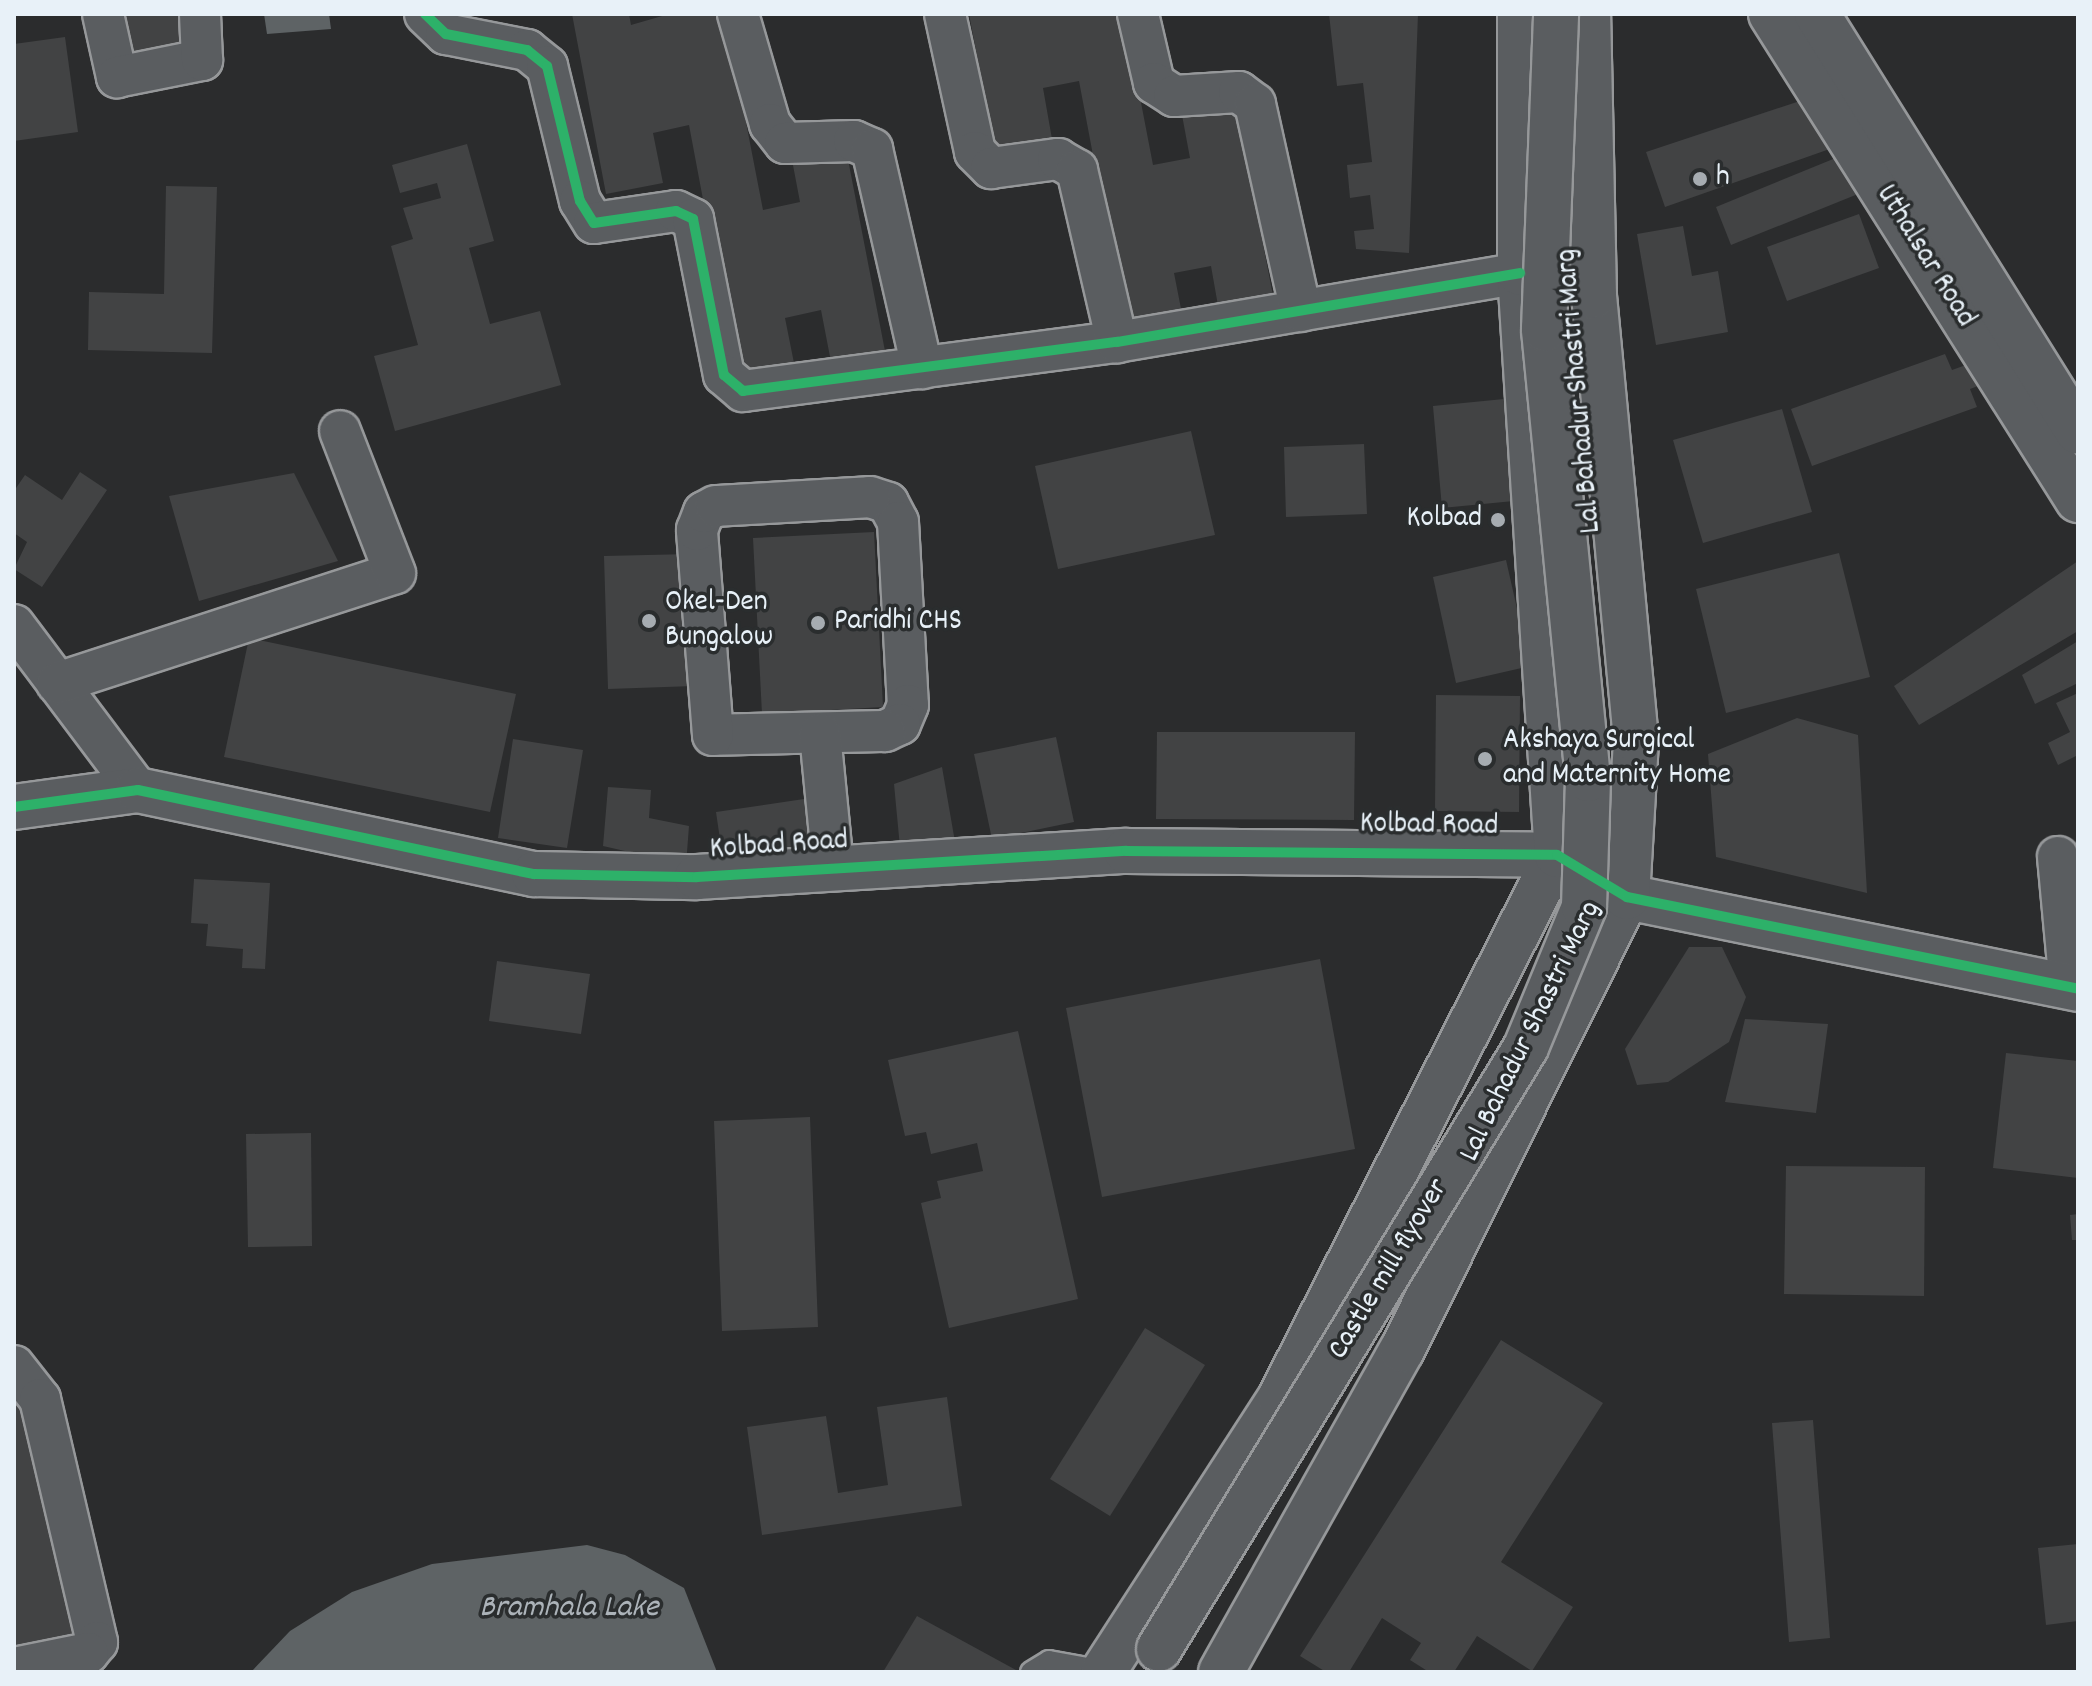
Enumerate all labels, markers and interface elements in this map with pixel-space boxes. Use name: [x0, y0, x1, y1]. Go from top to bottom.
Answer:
place label: h: [1716, 161, 1730, 197]
marker: h: [1691, 170, 1709, 188]
street label: Uthalsar Road: [1866, 179, 1982, 335]
street label: Lal Bahadur Shastri Marg: [1551, 247, 1611, 535]
place label: Kolbad: [1407, 502, 1482, 538]
marker: Kolbad: [1489, 511, 1507, 529]
place label: Okel-Den Bungalow: [665, 586, 773, 656]
place label: Paridhi CHS: [834, 605, 962, 641]
marker: Okel-Den Bungalow: [640, 612, 658, 630]
marker: Paridhi CHS: [809, 614, 827, 632]
place label: Akshaya Surgical and Maternity Home: [1503, 724, 1731, 794]
marker: Akshaya Surgical and Maternity Home: [1474, 748, 1496, 770]
street label: Kolbad Road: [1359, 808, 1499, 846]
street label: Kolbad Road: [709, 824, 849, 870]
street label: Lal Bahadur Shastri Marg: [1453, 896, 1611, 1168]
street label: Castle mill flyover: [1322, 1173, 1458, 1367]
water label: Bramhala Lake: [480, 1590, 658, 1628]

